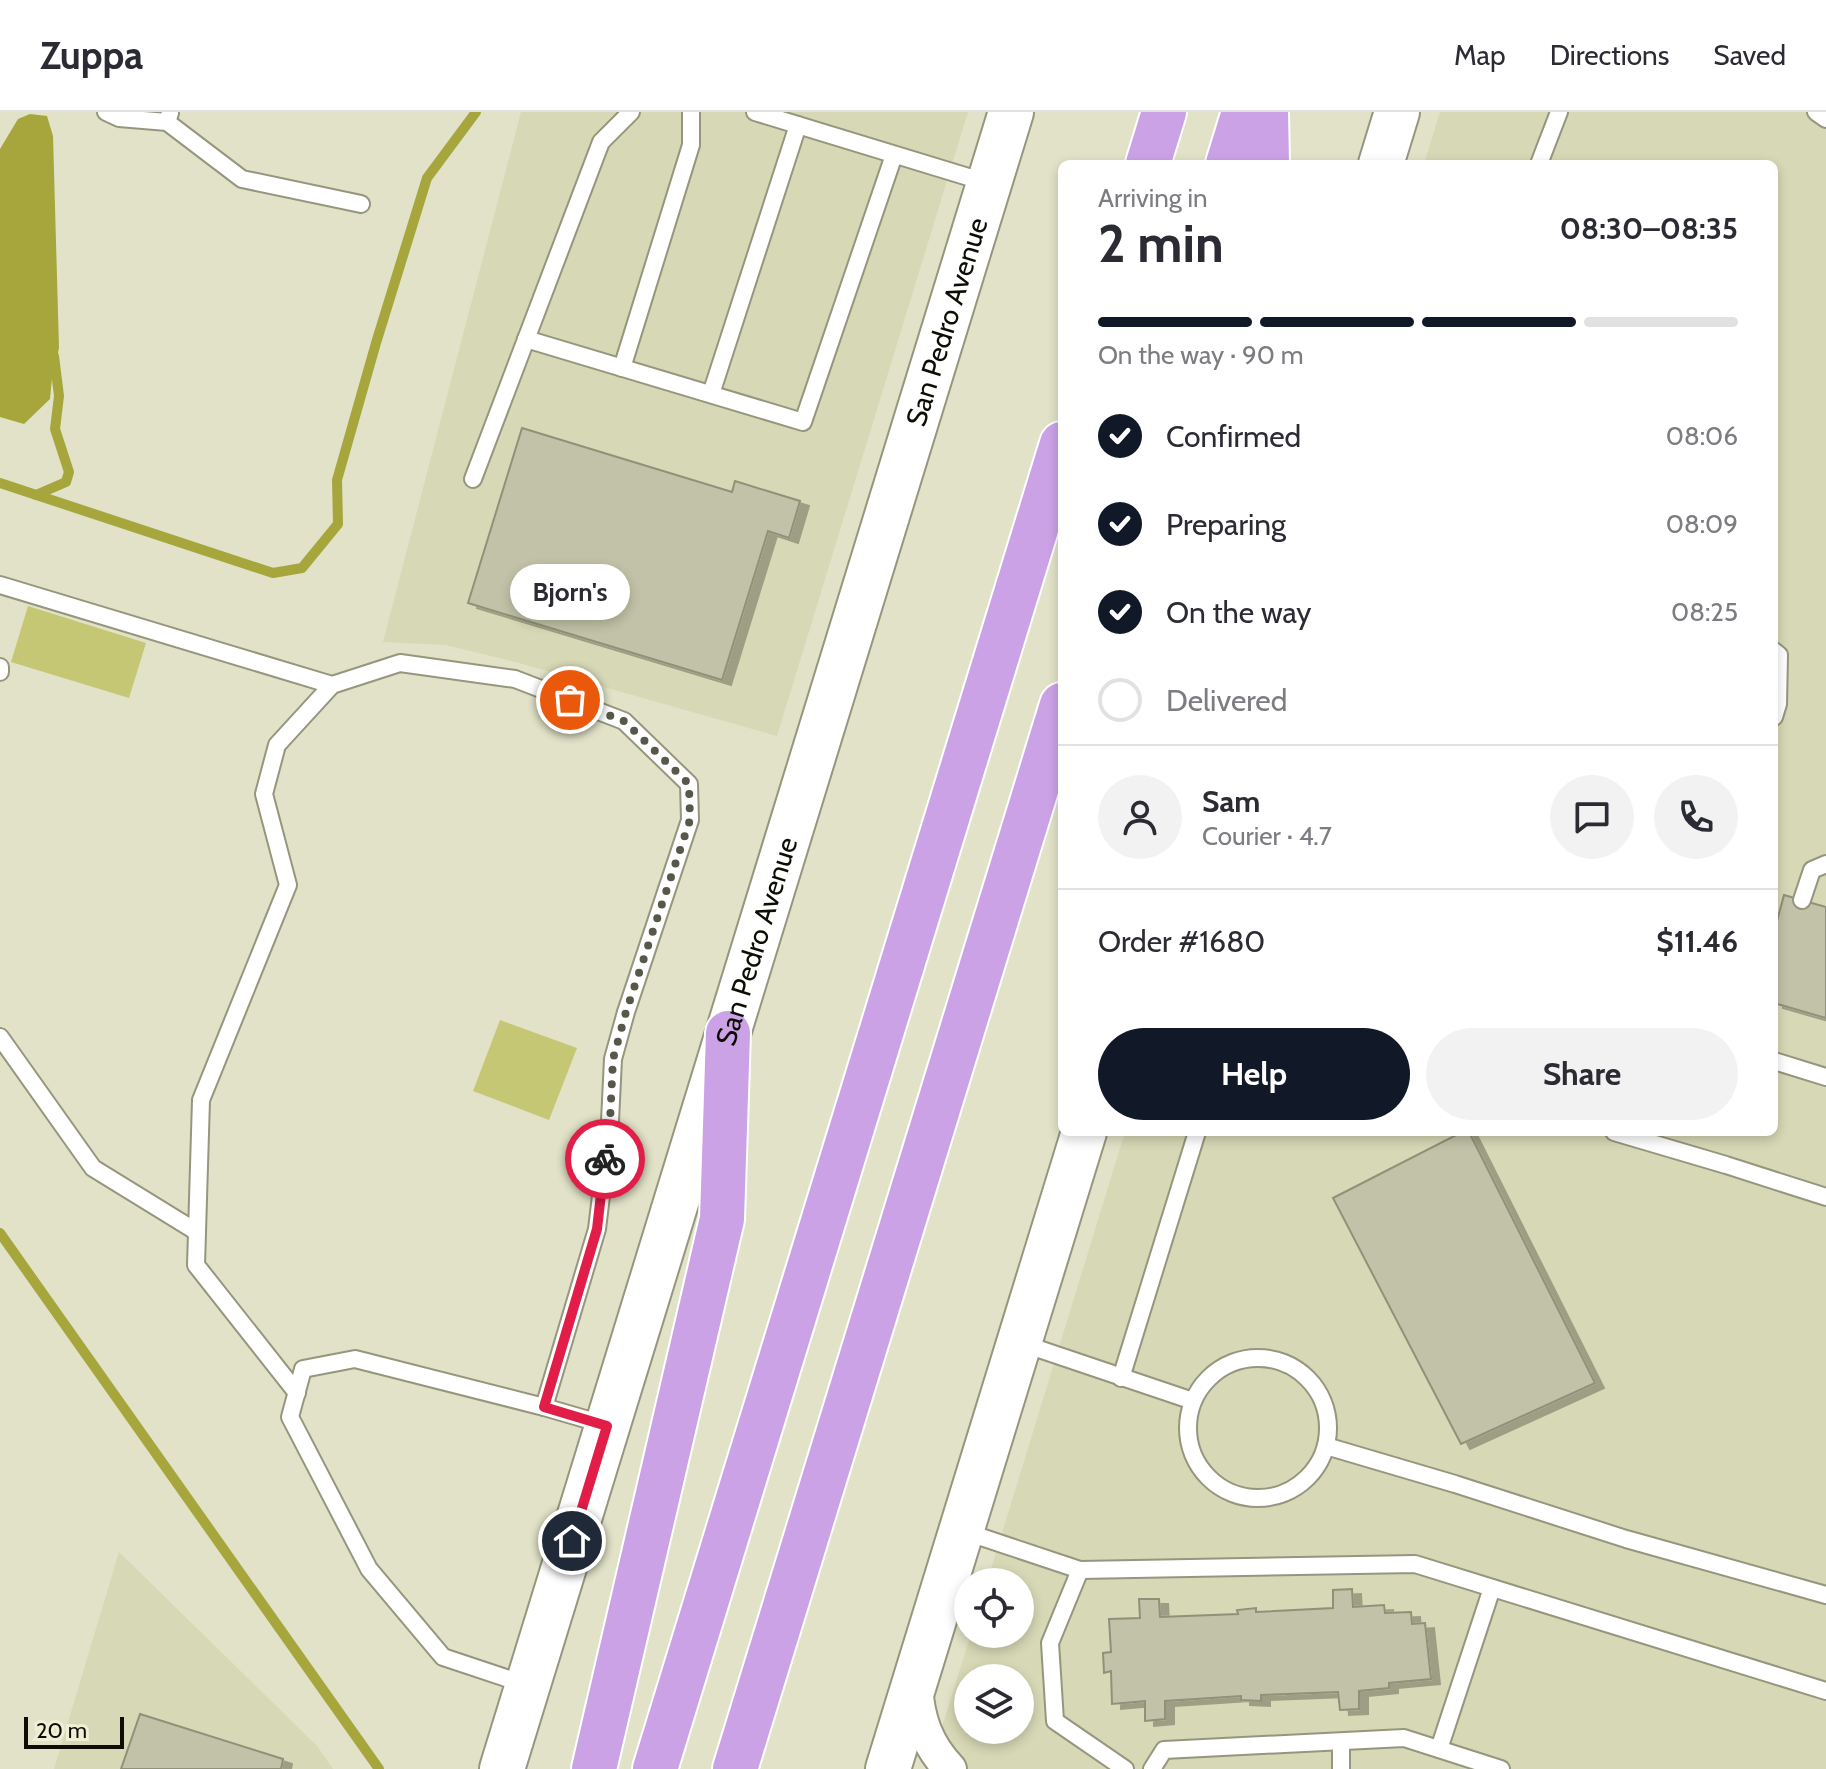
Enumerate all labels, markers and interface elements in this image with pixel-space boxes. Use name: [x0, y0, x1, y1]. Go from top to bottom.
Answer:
text: Zuppa: [40, 32, 143, 79]
text: Map: [1454, 38, 1506, 72]
text: Directions: [1550, 38, 1669, 72]
text: Saved: [1713, 38, 1786, 72]
text: Arriving in: [1098, 182, 1208, 214]
text: 08:30–08:35: [1560, 210, 1738, 247]
text: 2 min: [1098, 212, 1224, 275]
street label: San Pedro Avenue: [899, 213, 995, 430]
text: On the way · 90 m: [1098, 339, 1304, 371]
icon: check: [1098, 414, 1142, 458]
text: Confirmed: [1166, 418, 1301, 455]
text: 08:06: [1666, 420, 1738, 452]
icon: check: [1098, 502, 1142, 546]
text: Preparing: [1166, 506, 1286, 543]
text: 08:09: [1666, 508, 1738, 540]
callout: Bjorn's: [510, 564, 630, 620]
text: Bjorn's: [532, 576, 608, 608]
icon: check: [1098, 590, 1142, 634]
text: On the way: [1166, 594, 1311, 631]
text: 08:25: [1671, 596, 1738, 628]
pin: [536, 666, 604, 734]
icon: bag: [548, 678, 592, 722]
text: Delivered: [1166, 682, 1287, 719]
button: person: [1098, 775, 1182, 859]
button: chat: [1550, 775, 1634, 859]
button: phone: [1654, 775, 1738, 859]
text: Sam: [1202, 783, 1260, 820]
text: Courier · 4.7: [1202, 820, 1332, 852]
street label: San Pedro Avenue: [708, 833, 804, 1050]
text: Order #1680: [1098, 923, 1265, 960]
text: $11.46: [1656, 923, 1738, 960]
button: Help: [1098, 1028, 1410, 1120]
button: Share: [1426, 1028, 1738, 1120]
courier: [565, 1119, 645, 1199]
icon: bike: [583, 1137, 627, 1181]
pin: [538, 1507, 606, 1575]
icon: home: [550, 1519, 594, 1563]
map controls: [954, 1568, 1034, 1744]
button: locate: [954, 1568, 1034, 1648]
button: layers: [954, 1664, 1034, 1744]
scale bar: [24, 1713, 124, 1749]
text: 20 m: [36, 1717, 87, 1744]

